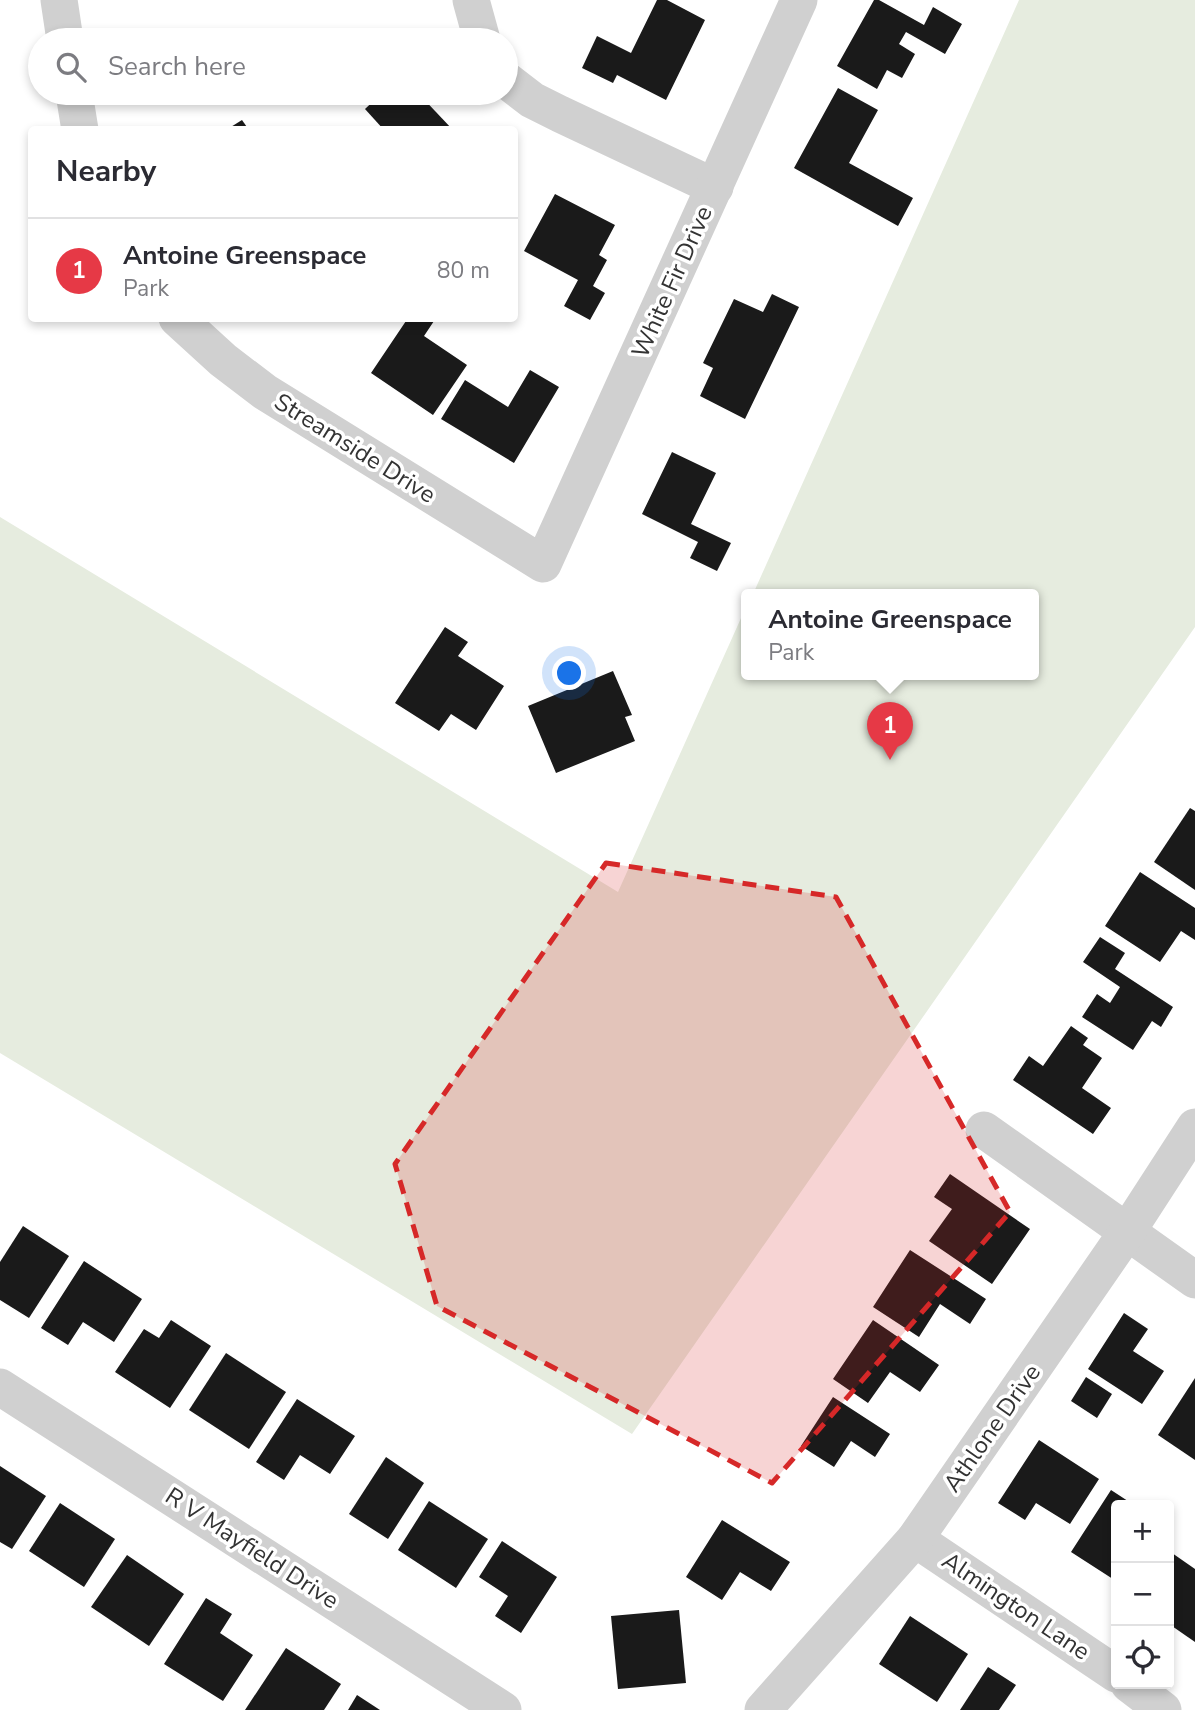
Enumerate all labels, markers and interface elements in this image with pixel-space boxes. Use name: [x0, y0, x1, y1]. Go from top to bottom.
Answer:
search box: [28, 28, 518, 105]
icon: search: [52, 48, 90, 86]
text: Search here: [108, 49, 246, 84]
text: Nearby: [56, 151, 156, 192]
street label: White Fir Drive: [624, 201, 720, 363]
text: Antoine Greenspace: [123, 238, 366, 273]
text: 1: [72, 255, 86, 286]
text: 80 m: [437, 255, 490, 286]
text: Park: [123, 273, 169, 304]
street label: Streamside Drive: [268, 386, 442, 510]
popup: [741, 589, 1039, 680]
text: Antoine Greenspace: [768, 602, 1012, 637]
text: Park: [768, 637, 814, 668]
your location: [552, 656, 586, 690]
pin: 1: [867, 702, 913, 760]
street label: Athlone Drive: [936, 1358, 1048, 1498]
street label: R V Mayfield Drive: [159, 1480, 345, 1616]
map controls: [1111, 1500, 1174, 1689]
button: +: [1111, 1500, 1174, 1563]
street label: Almington Lane: [936, 1545, 1096, 1667]
button: −: [1111, 1563, 1174, 1626]
button: locate: [1111, 1626, 1174, 1689]

